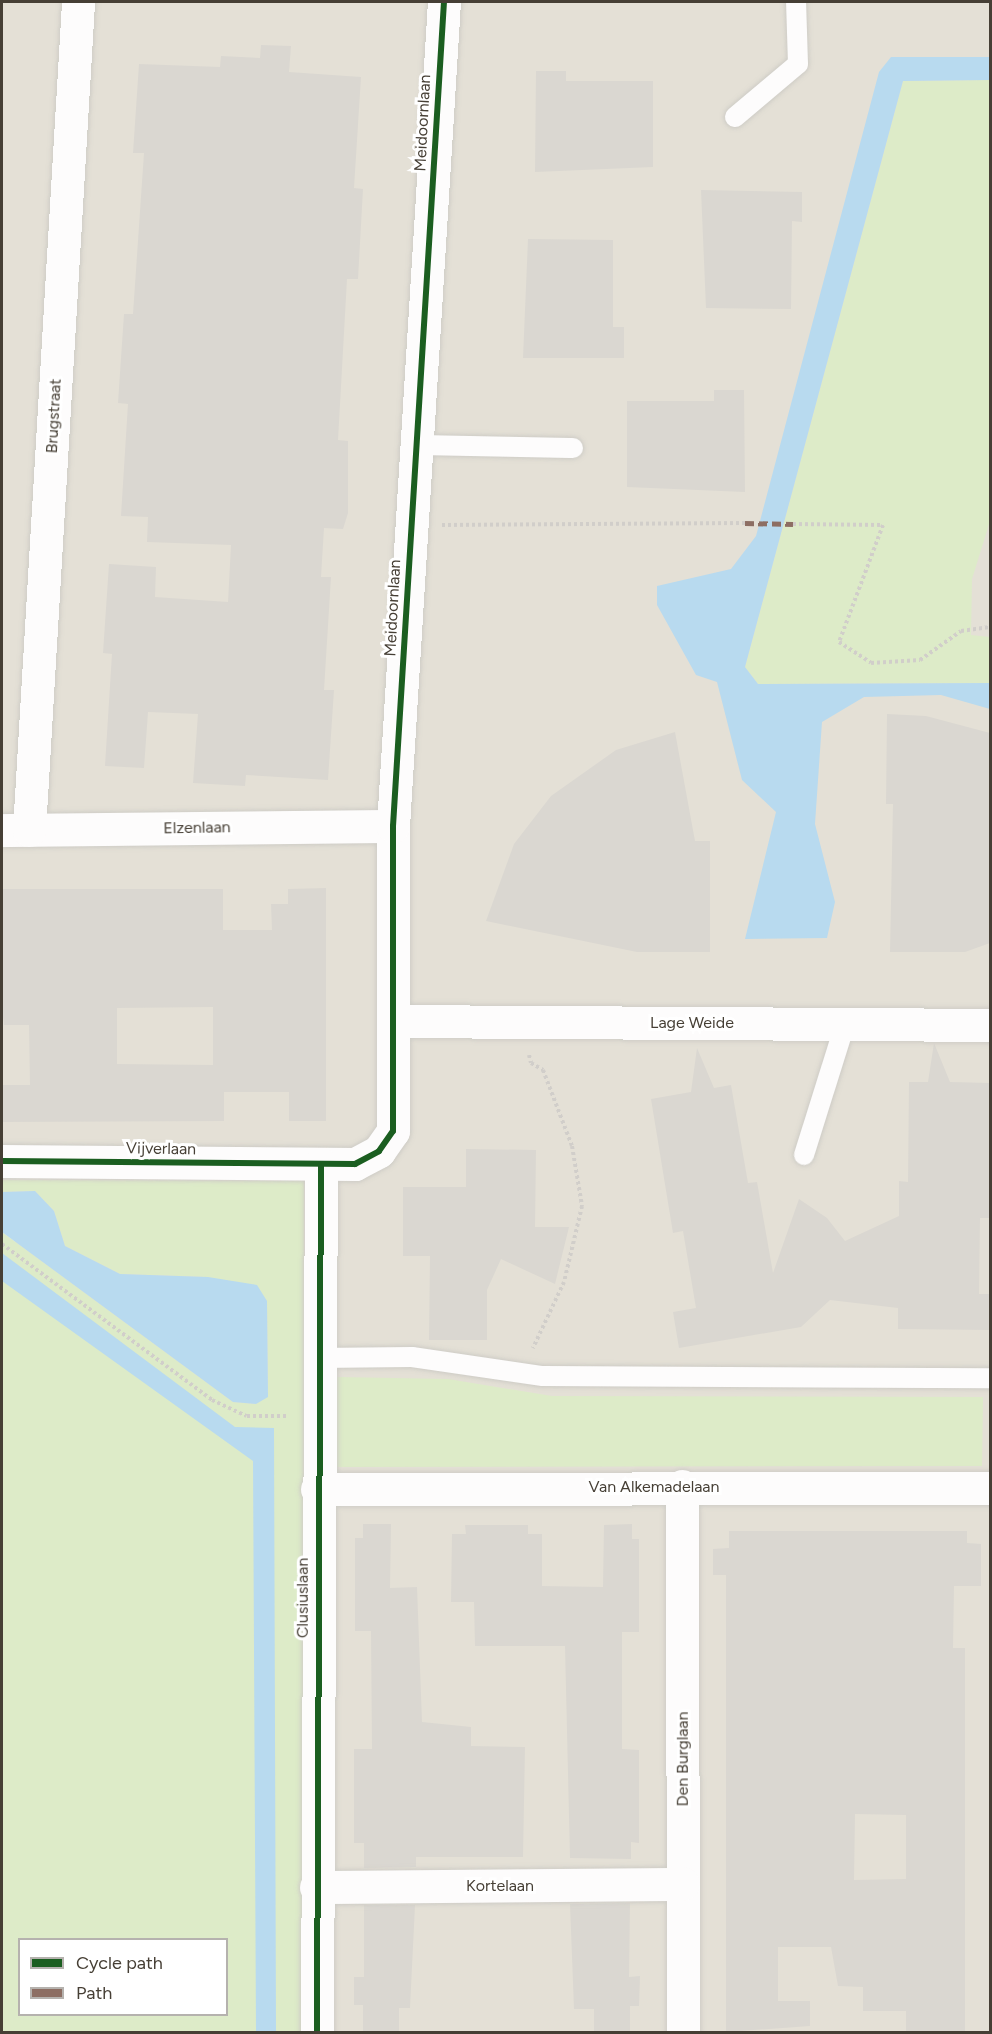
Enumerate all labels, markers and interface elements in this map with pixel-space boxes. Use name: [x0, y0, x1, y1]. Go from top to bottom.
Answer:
street label: Meidoornlaan: [411, 74, 435, 172]
street label: Brugstraat: [42, 378, 66, 454]
street label: Meidoornlaan: [381, 559, 405, 657]
street label: Elzenlaan: [163, 818, 231, 838]
street label: Lage Weide: [650, 1013, 734, 1033]
street label: Vijverlaan: [126, 1139, 196, 1159]
street label: Van Alkemadelaan: [589, 1477, 719, 1497]
street label: Clusiuslaan: [293, 1558, 313, 1638]
street label: Den Burglaan: [673, 1712, 693, 1806]
street label: Kortelaan: [466, 1876, 534, 1896]
legend: [18, 1938, 228, 2016]
text: Cycle path: [76, 1952, 163, 1974]
text: Path: [76, 1982, 112, 2004]

